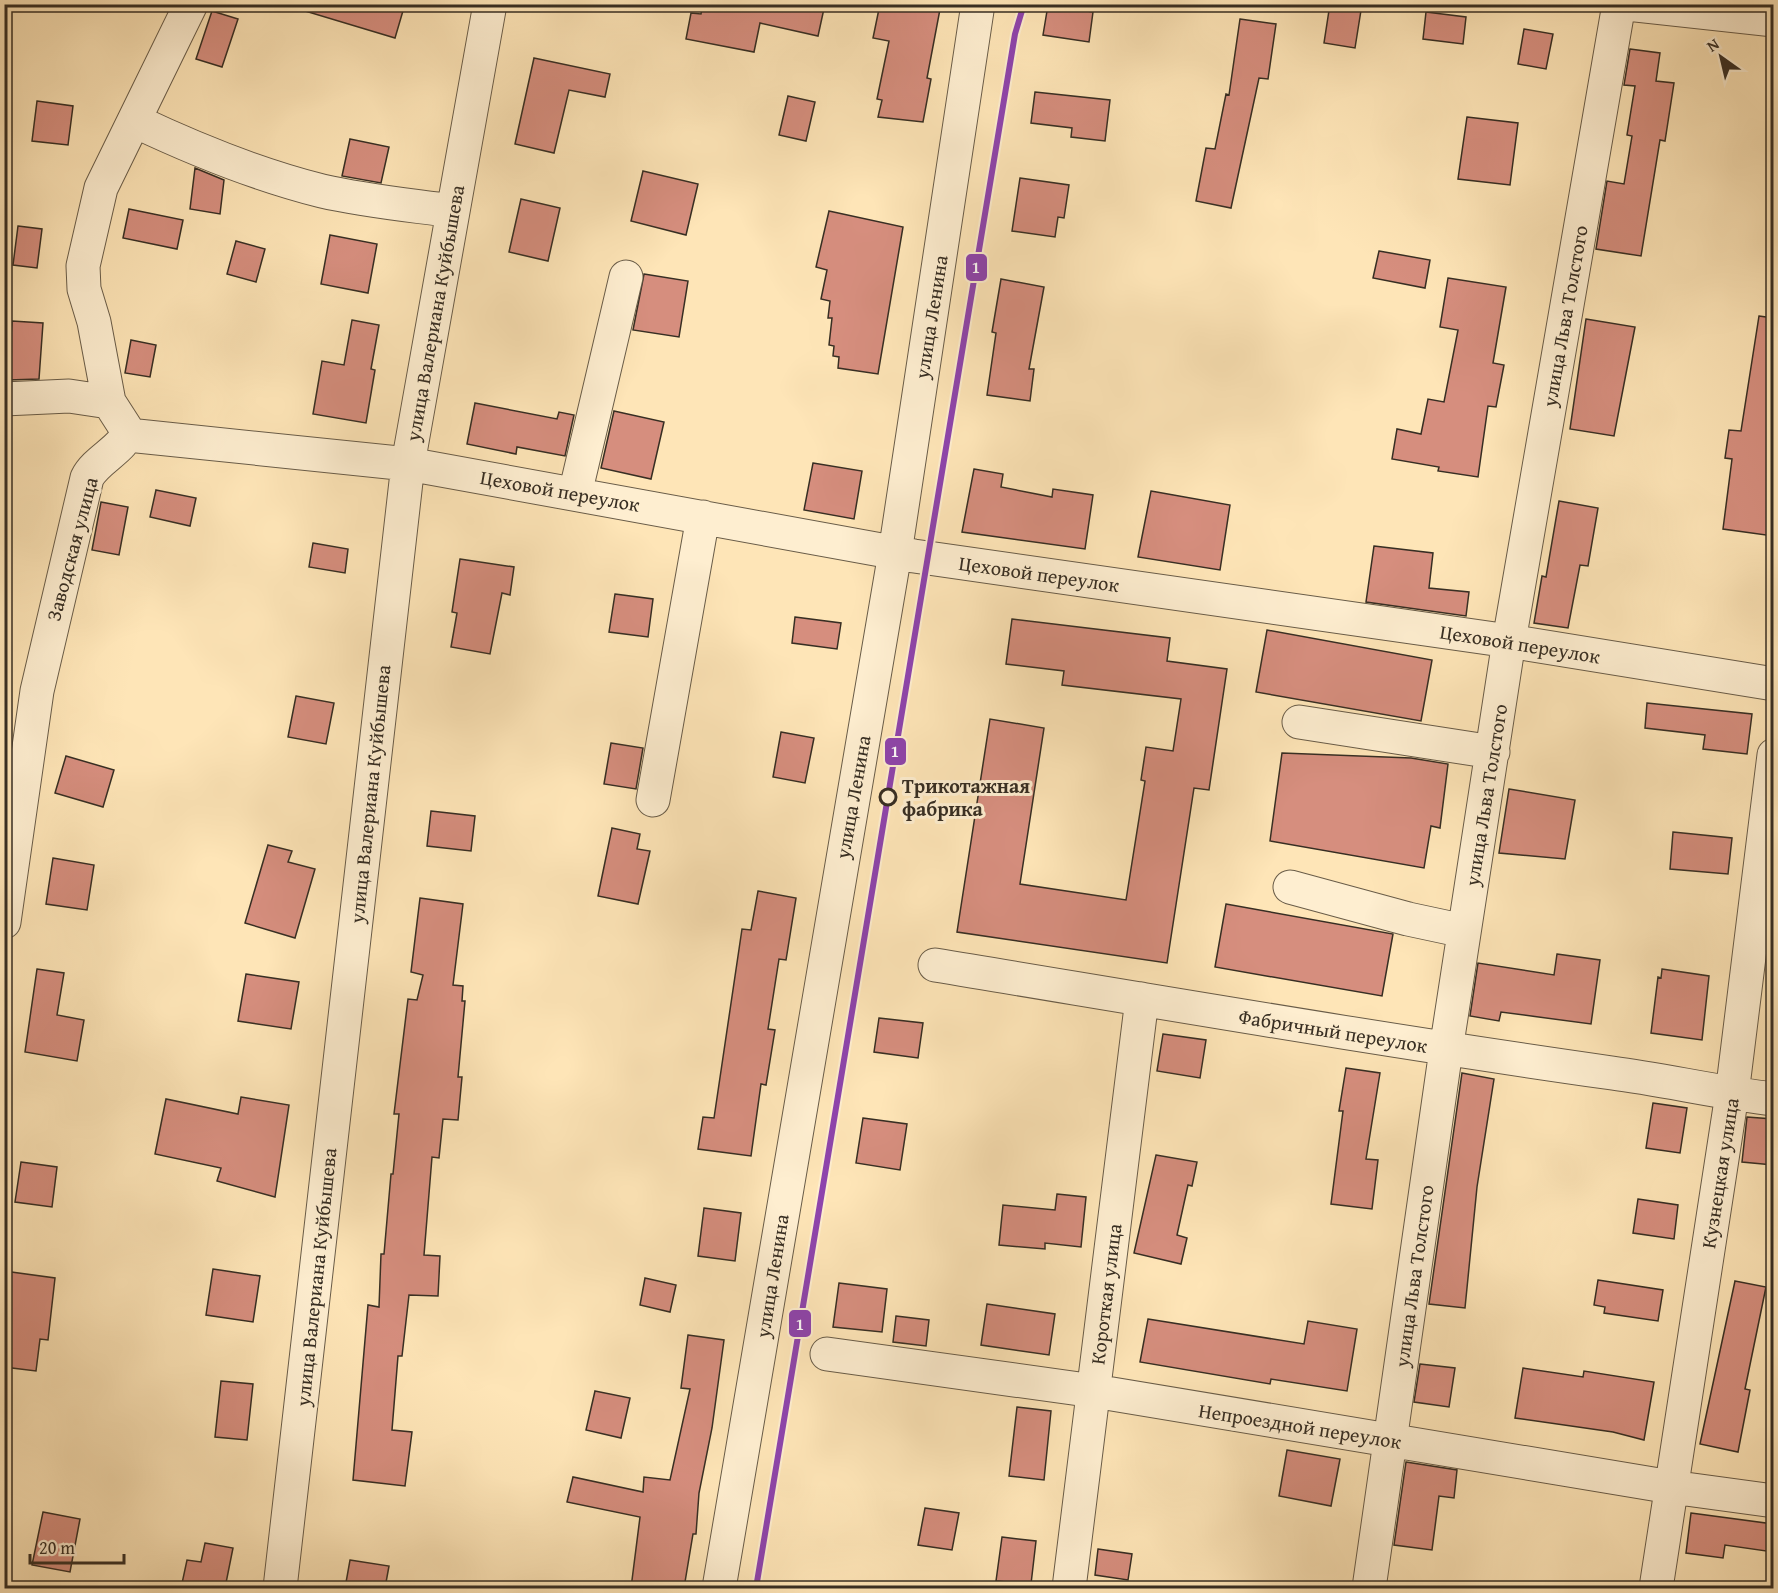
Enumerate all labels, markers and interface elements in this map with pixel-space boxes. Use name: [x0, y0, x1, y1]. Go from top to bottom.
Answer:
north arrow: [1691, 27, 1751, 87]
text: N: [1701, 31, 1724, 58]
street label: улица Валериана Куйбышева: [397, 182, 471, 444]
street label: улица Льва Толстого: [1534, 223, 1595, 410]
street label: улица Ленина: [906, 252, 955, 382]
line badge: 1: [965, 253, 988, 282]
text: 1: [972, 255, 980, 279]
street label: Цеховой переулок: [478, 462, 643, 519]
street label: Заводская улица: [38, 473, 105, 624]
street label: Цеховой переулок: [957, 548, 1122, 599]
street label: Цеховой переулок: [1438, 617, 1603, 671]
street label: улица Валериана Куйбышева: [341, 663, 398, 926]
street label: улица Льва Толстого: [1457, 702, 1514, 889]
street label: улица Ленина: [827, 732, 878, 862]
line badge: 1: [884, 737, 907, 766]
text: 1: [891, 739, 899, 763]
place label: Трикотажная фабрика: [902, 771, 1030, 823]
marker: Трикотажная фабрика: [879, 788, 897, 806]
street label: Фабричный переулок: [1237, 1001, 1430, 1060]
street label: Кузнецкая улица: [1693, 1095, 1746, 1250]
street label: улица Валериана Куйбышева: [287, 1146, 344, 1409]
street label: улица Льва Толстого: [1386, 1183, 1441, 1370]
street label: улица Ленина: [747, 1211, 796, 1341]
street label: Короткая улица: [1082, 1221, 1129, 1366]
line badge: 1: [788, 1309, 812, 1338]
text: 1: [796, 1312, 804, 1336]
street label: Непроездной переулок: [1197, 1395, 1404, 1456]
scale bar: [30, 1527, 124, 1565]
text: 20 m: [39, 1534, 75, 1561]

